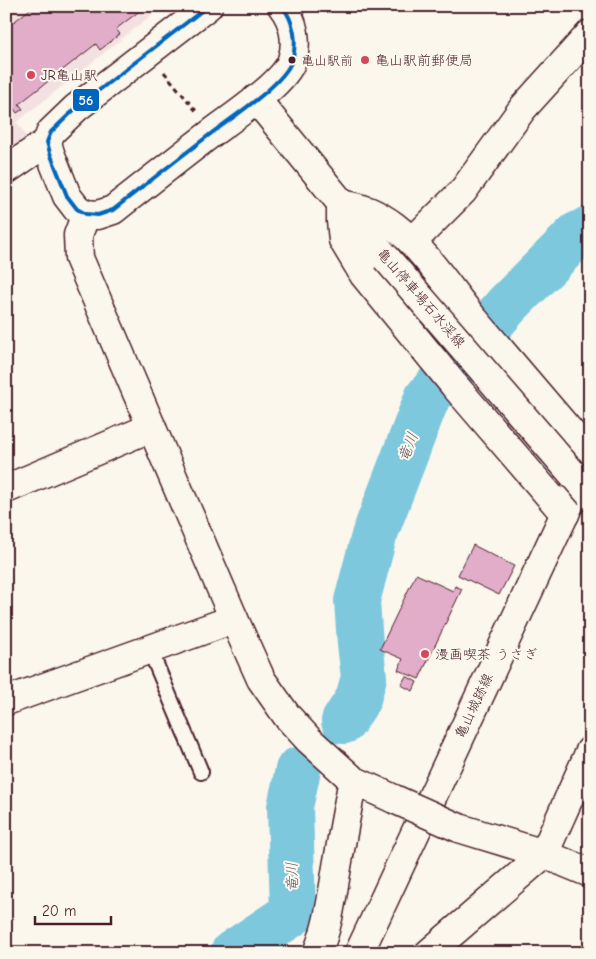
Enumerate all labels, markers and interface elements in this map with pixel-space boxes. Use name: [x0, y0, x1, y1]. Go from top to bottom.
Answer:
place label: 亀山駅前郵便局: [375, 52, 473, 69]
place label: 亀山駅前: [301, 53, 353, 68]
marker: 亀山駅前郵便局: [359, 54, 371, 66]
marker: 亀山駅前: [287, 55, 297, 65]
place label: JR亀山駅: [41, 67, 98, 84]
marker: JR亀山駅: [25, 69, 37, 81]
line badge: 56: [72, 88, 100, 112]
text: 56: [79, 92, 93, 109]
street label: 亀山停車場石水渓線: [373, 245, 469, 351]
water label: 竜川: [394, 430, 422, 464]
place label: 漫画喫茶 うさぎ: [435, 646, 538, 663]
marker: 漫画喫茶 うさぎ: [419, 648, 431, 660]
street label: 亀山城跡線: [452, 671, 496, 741]
water label: 竜川: [282, 862, 302, 892]
scale bar: [35, 894, 111, 926]
text: 20 m: [42, 902, 76, 920]

